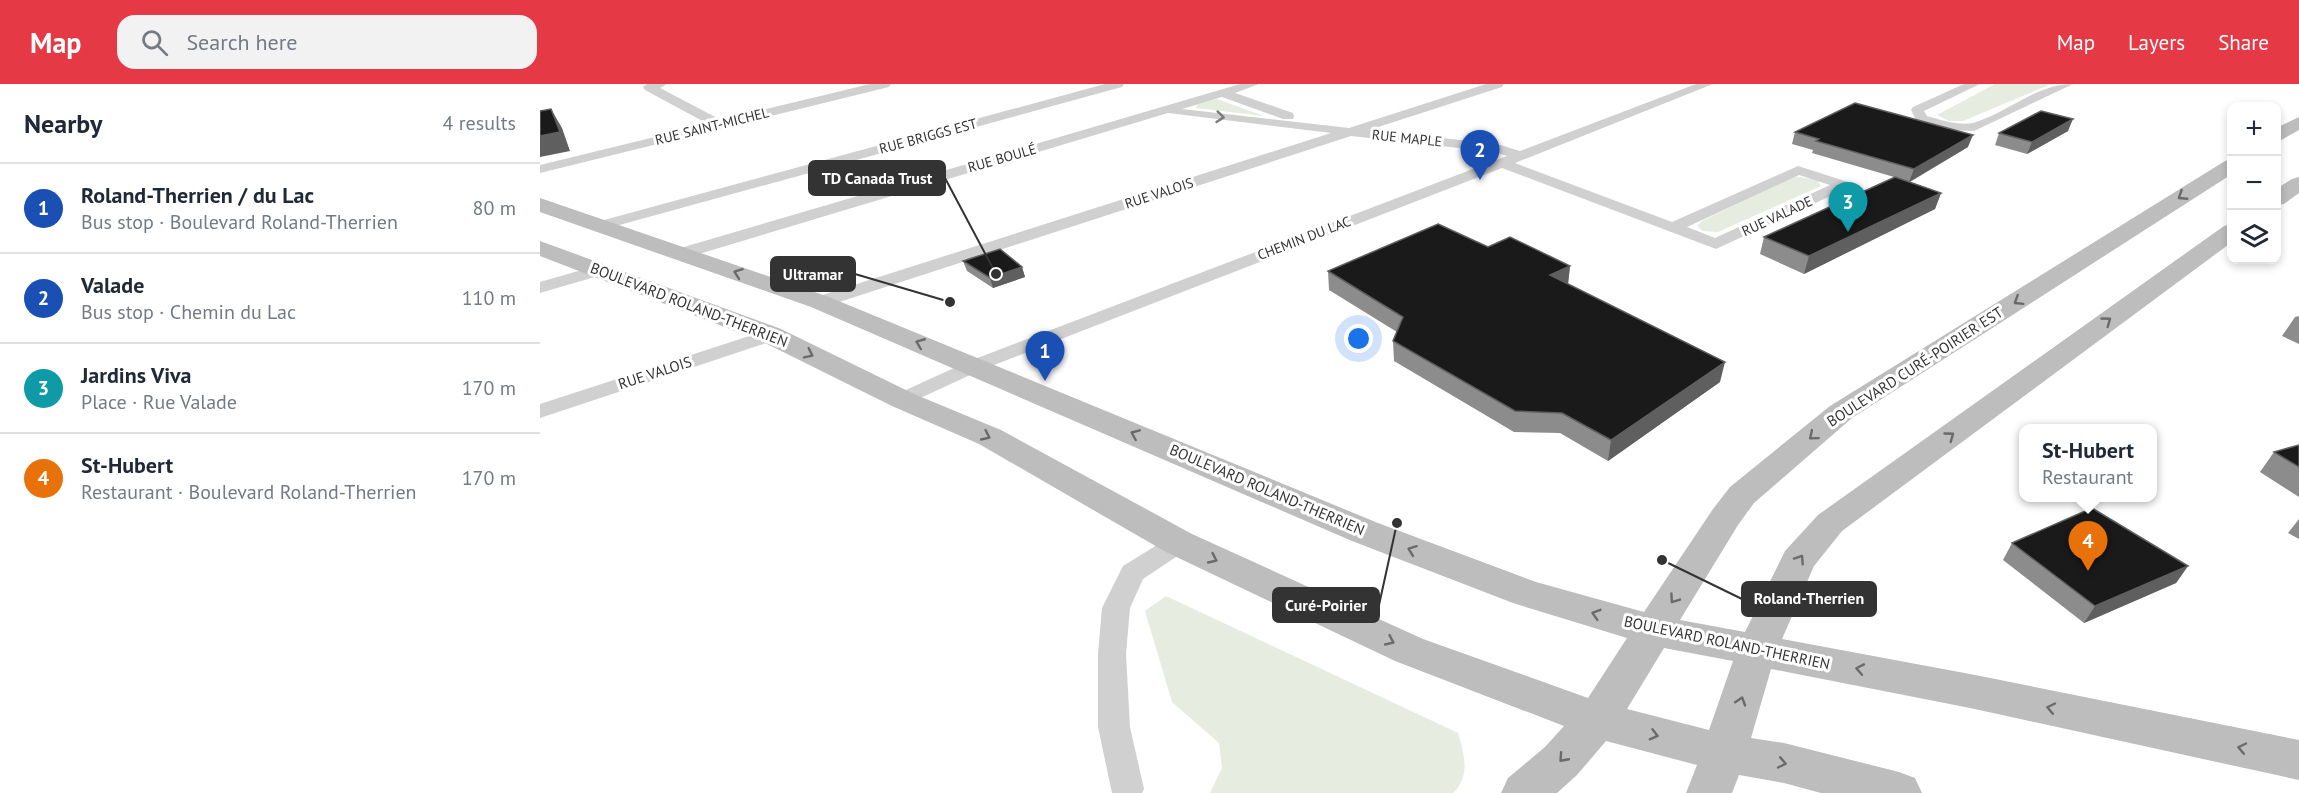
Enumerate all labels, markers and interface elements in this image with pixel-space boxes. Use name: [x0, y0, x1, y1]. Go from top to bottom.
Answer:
search box: [117, 15, 537, 69]
text: Map: [30, 24, 81, 61]
icon: search: [138, 26, 171, 59]
text: Search here: [186, 28, 297, 56]
text: Map: [2057, 29, 2095, 56]
text: Layers: [2128, 29, 2185, 56]
text: Share: [2218, 29, 2269, 56]
map controls: [2227, 102, 2281, 264]
button: +: [2227, 102, 2281, 156]
street label: RUE SAINT-MICHEL: [653, 103, 771, 149]
text: Nearby: [24, 107, 102, 140]
text: 4 results: [443, 110, 516, 136]
one-way arrow: [1215, 110, 1224, 123]
street label: RUE BRIGGS EST: [877, 114, 979, 158]
street label: RUE MAPLE: [1371, 125, 1443, 151]
pin: 2: [1460, 130, 1500, 180]
street label: RUE BOULÉ: [966, 140, 1038, 176]
button: −: [2227, 156, 2281, 210]
callout: TD Canada Trust: [809, 161, 945, 195]
text: TD Canada Trust: [822, 168, 933, 188]
street label: RUE VALOIS: [1122, 173, 1196, 213]
text: Roland-Therrien / du Lac: [81, 181, 314, 209]
pin: 3: [1828, 182, 1868, 232]
one-way arrow: [2178, 189, 2189, 200]
street label: RUE VALADE: [1739, 192, 1815, 240]
text: 1: [38, 195, 49, 221]
text: 80 m: [473, 195, 516, 221]
text: Bus stop · Boulevard Roland-Therrien: [81, 209, 398, 235]
button: layers: [2227, 210, 2281, 264]
street label: CHEMIN DU LAC: [1255, 212, 1353, 264]
callout: Ultramar: [771, 257, 855, 291]
street label: BOULEVARD ROLAND-THERRIEN: [588, 258, 791, 351]
text: Ultramar: [783, 264, 844, 284]
one-way arrow: [733, 267, 744, 280]
text: Valade: [81, 271, 144, 299]
text: 2: [38, 285, 49, 311]
text: 110 m: [462, 285, 516, 311]
one-way arrow: [2013, 293, 2024, 304]
text: Bus stop · Chemin du Lac: [81, 299, 296, 325]
street label: BOULEVARD CURÉ-POIRIER EST: [1823, 302, 2007, 431]
one-way arrow: [2101, 317, 2112, 328]
your location: [1344, 324, 1373, 353]
pin: 1: [1026, 332, 1064, 381]
one-way arrow: [915, 338, 926, 350]
one-way arrow: [803, 347, 814, 358]
street label: RUE VALOIS: [616, 352, 694, 393]
text: Jardins Viva: [81, 361, 192, 389]
text: 3: [38, 375, 49, 401]
text: 170 m: [462, 375, 516, 401]
text: Place · Rue Valade: [81, 389, 237, 415]
popup: [2019, 424, 2157, 502]
one-way arrow: [980, 428, 991, 440]
one-way arrow: [1130, 429, 1141, 441]
one-way arrow: [1809, 429, 1820, 440]
one-way arrow: [1943, 432, 1954, 443]
text: St-Hubert: [2042, 436, 2134, 464]
street label: BOULEVARD ROLAND-THERRIEN: [1167, 440, 1368, 539]
text: St-Hubert: [81, 451, 173, 479]
text: Restaurant: [2042, 464, 2133, 490]
text: 4: [38, 465, 49, 491]
text: 170 m: [462, 465, 516, 491]
text: Restaurant · Boulevard Roland-Therrien: [81, 479, 417, 505]
pin: 4: [2068, 522, 2108, 571]
one-way arrow: [1407, 544, 1418, 557]
one-way arrow: [1206, 551, 1217, 563]
one-way arrow: [1793, 554, 1804, 565]
callout: Roland-Therrien: [1742, 582, 1876, 616]
callout: Curé-Poirier: [1273, 588, 1379, 622]
text: Roland-Therrien: [1754, 588, 1864, 608]
one-way arrow: [1671, 592, 1682, 603]
text: Curé-Poirier: [1285, 595, 1367, 615]
one-way arrow: [1591, 609, 1602, 621]
street label: BOULEVARD ROLAND-THERRIEN: [1622, 611, 1832, 674]
one-way arrow: [1383, 634, 1394, 646]
one-way arrow: [1855, 664, 1865, 677]
one-way arrow: [1734, 696, 1746, 707]
one-way arrow: [2046, 702, 2056, 715]
one-way arrow: [1649, 727, 1659, 740]
one-way arrow: [2237, 743, 2247, 756]
one-way arrow: [1559, 751, 1570, 762]
one-way arrow: [1777, 756, 1787, 769]

